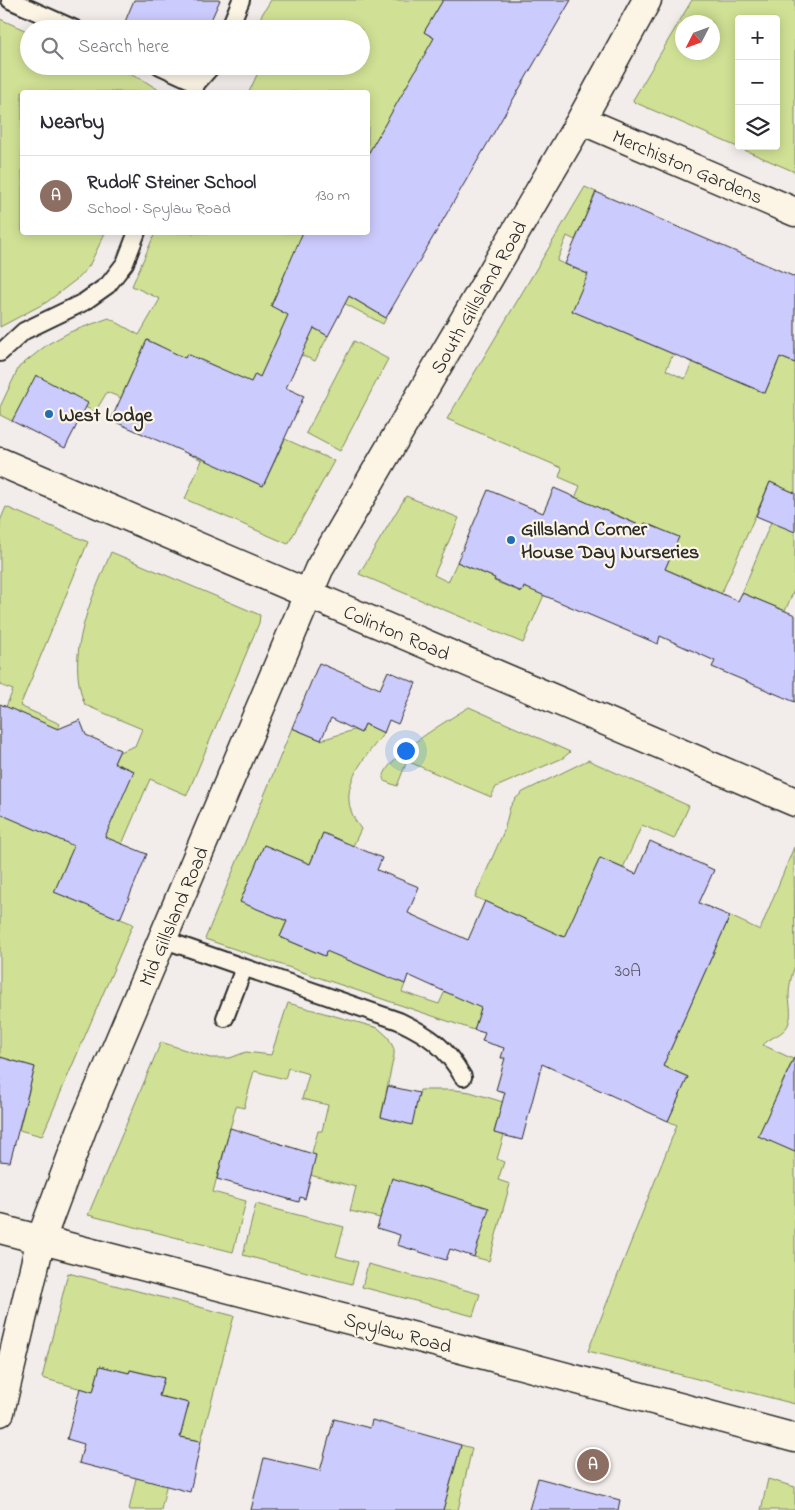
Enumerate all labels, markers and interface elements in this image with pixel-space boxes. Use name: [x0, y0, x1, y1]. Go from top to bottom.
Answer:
north arrow: [675, 15, 720, 60]
map controls: [735, 15, 780, 150]
button: +: [735, 15, 780, 60]
search box: [20, 20, 370, 75]
icon: search: [38, 34, 66, 62]
text: Search here: [78, 34, 169, 61]
button: −: [735, 60, 780, 105]
button: layers: [735, 105, 780, 150]
text: Nearby: [40, 108, 104, 138]
street label: Merchiston Gardens: [607, 123, 767, 213]
text: Rudolf Steiner School: [87, 170, 256, 197]
text: A: [51, 184, 61, 208]
text: 130 m: [315, 184, 350, 208]
text: School · Spylaw Road: [87, 197, 231, 221]
street label: South Gillsland Road: [424, 216, 536, 380]
place label: West Lodge: [59, 402, 153, 432]
marker: West Lodge: [43, 408, 55, 420]
place label: Gillsland Corner House Day Nurseries: [521, 516, 699, 569]
marker: Gillsland Corner House Day Nurseries: [505, 534, 517, 546]
street label: Colinton Road: [338, 599, 454, 670]
your location: [393, 738, 419, 764]
street label: Mid Gillsland Road: [133, 843, 218, 991]
house number: 30A: [615, 959, 641, 985]
street label: Spylaw Road: [340, 1306, 455, 1363]
pin: A: [577, 1446, 609, 1484]

